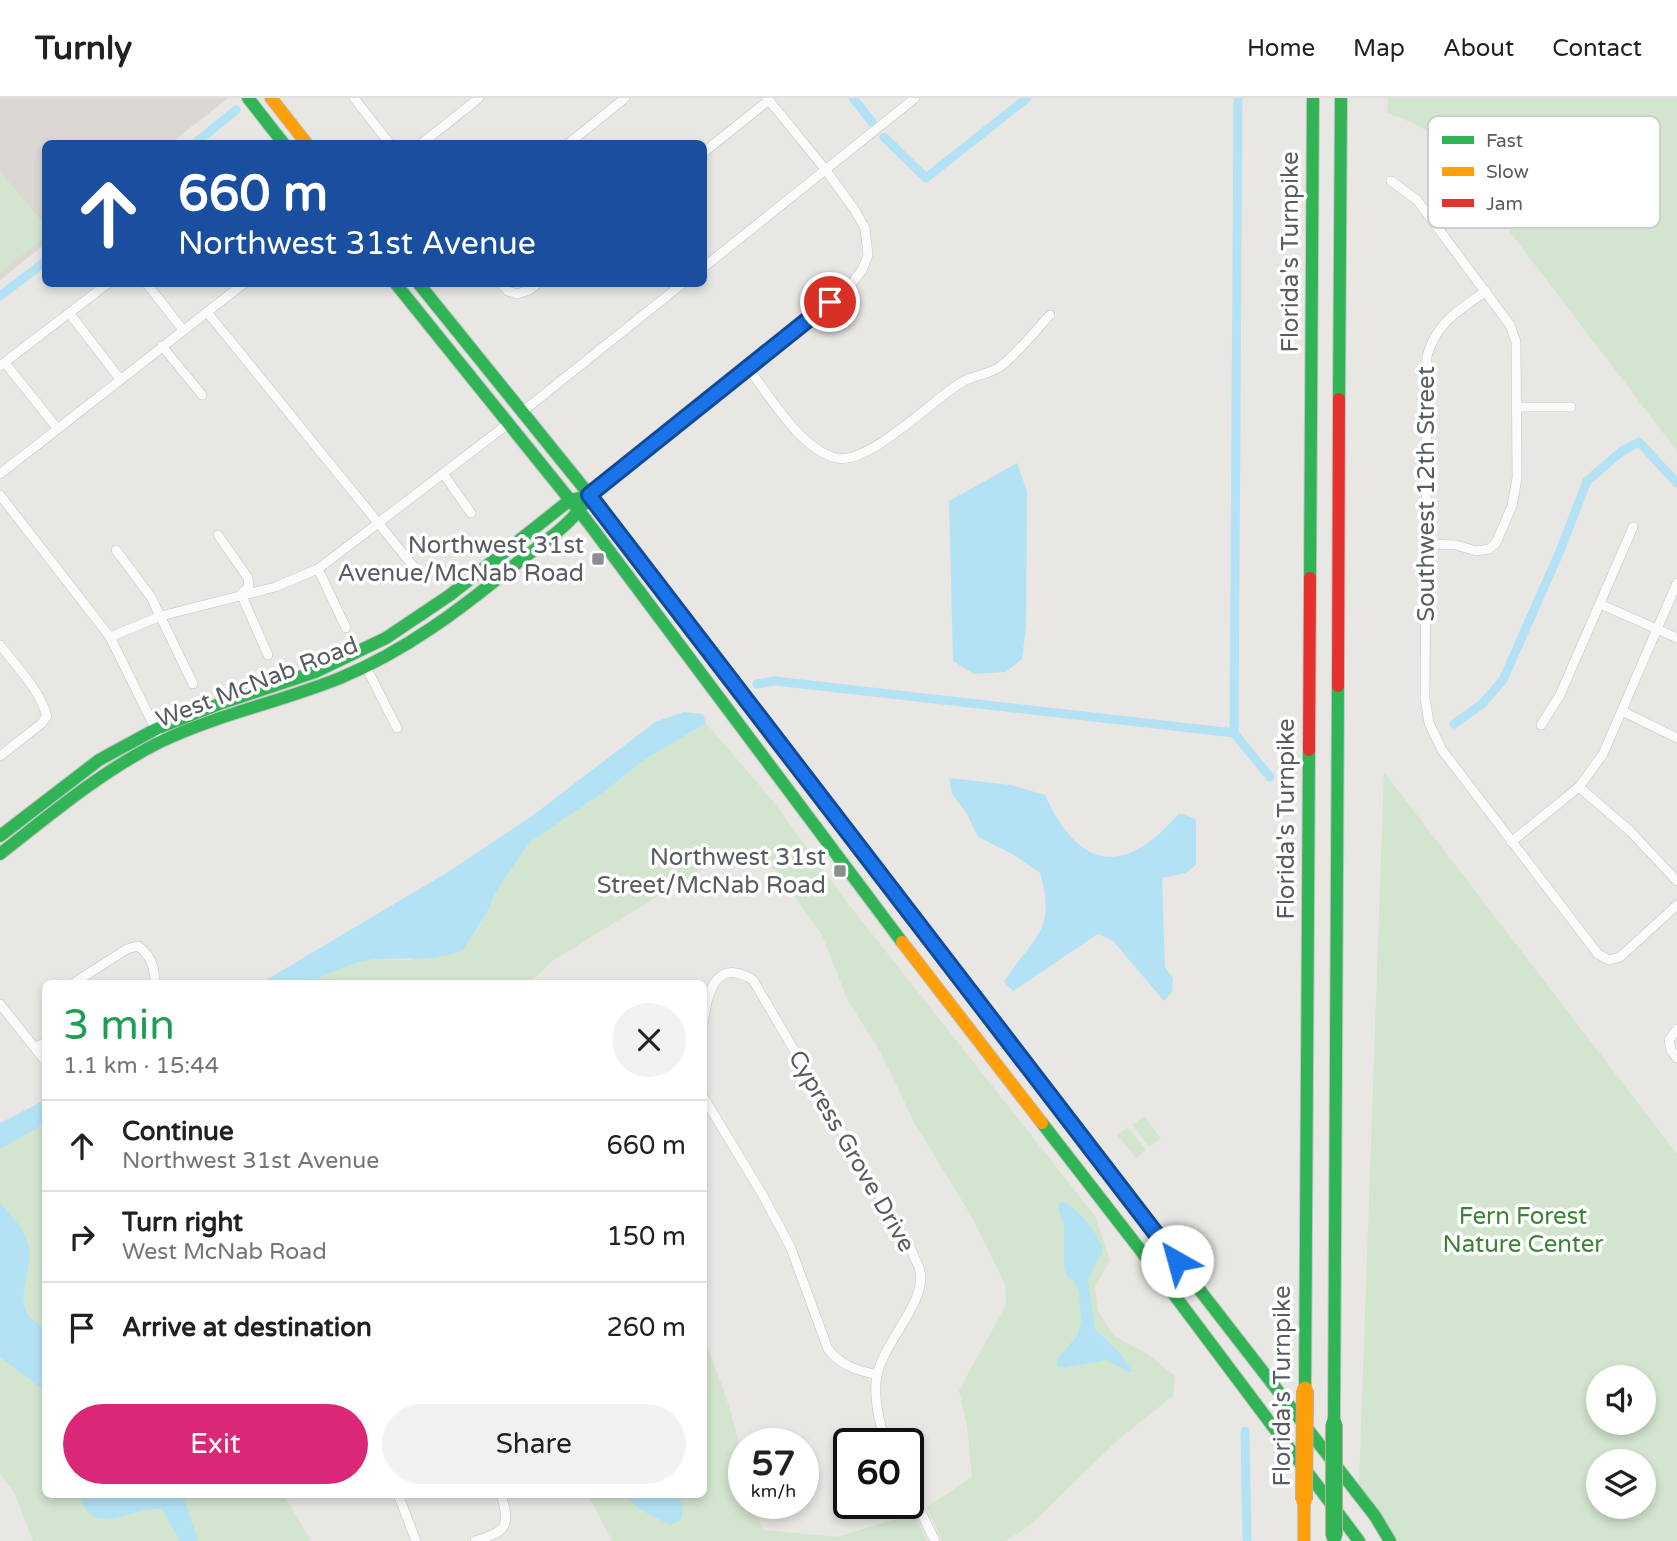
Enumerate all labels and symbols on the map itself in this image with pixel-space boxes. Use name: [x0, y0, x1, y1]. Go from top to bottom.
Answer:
legend: [1428, 116, 1660, 228]
text: Fast: [1486, 130, 1523, 152]
street label: Florida's Turnpike: [1276, 151, 1305, 353]
text: Slow: [1486, 161, 1529, 183]
text: Jam: [1486, 193, 1523, 215]
pin: [800, 272, 860, 332]
street label: Southwest 12th Street: [1412, 366, 1441, 622]
place label: Northwest 31st Avenue/McNab Road: [337, 531, 584, 588]
marker: Northwest 31st Avenue/McNab Road: [590, 551, 606, 567]
street label: West McNab Road: [152, 631, 362, 734]
street label: Florida's Turnpike: [1272, 718, 1301, 920]
place label: Northwest 31st Street/McNab Road: [597, 843, 826, 900]
marker: Northwest 31st Street/McNab Road: [832, 863, 848, 879]
street label: Cypress Grove Drive: [782, 1045, 921, 1257]
park label: Fern Forest Nature Center: [1443, 1202, 1604, 1259]
position arrow: [1140, 1224, 1214, 1298]
street label: Florida's Turnpike: [1268, 1285, 1297, 1487]
speed limit sign: 60: [833, 1428, 924, 1519]

